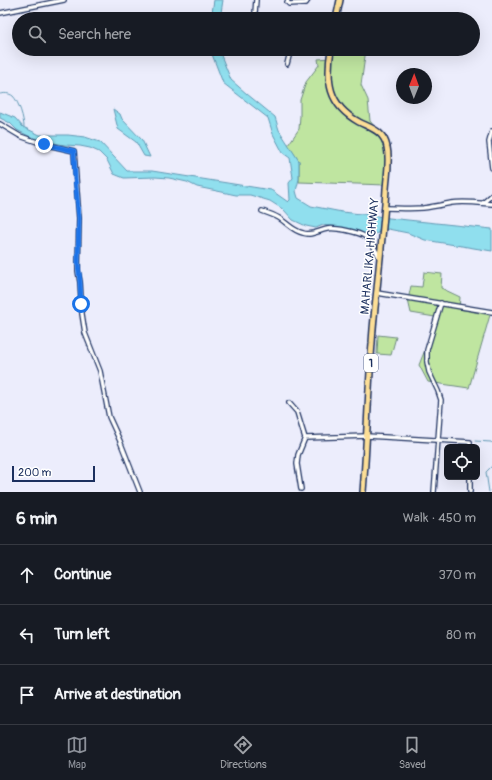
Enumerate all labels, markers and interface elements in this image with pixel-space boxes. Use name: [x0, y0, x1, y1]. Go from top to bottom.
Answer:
search box: [12, 12, 480, 56]
icon: search: [26, 23, 48, 45]
text: Search here: [58, 25, 131, 44]
north arrow: [396, 68, 432, 104]
route end: [35, 135, 53, 153]
street label: MAHARLIKA HIGHWAY: [357, 197, 383, 315]
route start: [72, 295, 90, 313]
road number: 1: [364, 354, 378, 372]
map controls: [444, 444, 480, 480]
button: locate: [444, 444, 480, 480]
scale bar: [12, 464, 95, 483]
text: 200 m: [18, 466, 51, 479]
text: 6 min: [16, 508, 57, 529]
text: Walk · 450 m: [403, 510, 476, 526]
icon: ahead: [16, 564, 38, 586]
text: Continue: [54, 565, 112, 584]
text: 370 m: [439, 567, 476, 583]
icon: left: [16, 624, 38, 646]
text: Turn left: [54, 625, 110, 644]
text: 80 m: [446, 627, 476, 643]
icon: arrive: [16, 684, 38, 706]
text: Arrive at destination: [54, 685, 181, 704]
tab: Map: [66, 734, 88, 771]
tab: Directions: [220, 734, 267, 771]
tab: Saved: [399, 734, 426, 771]

